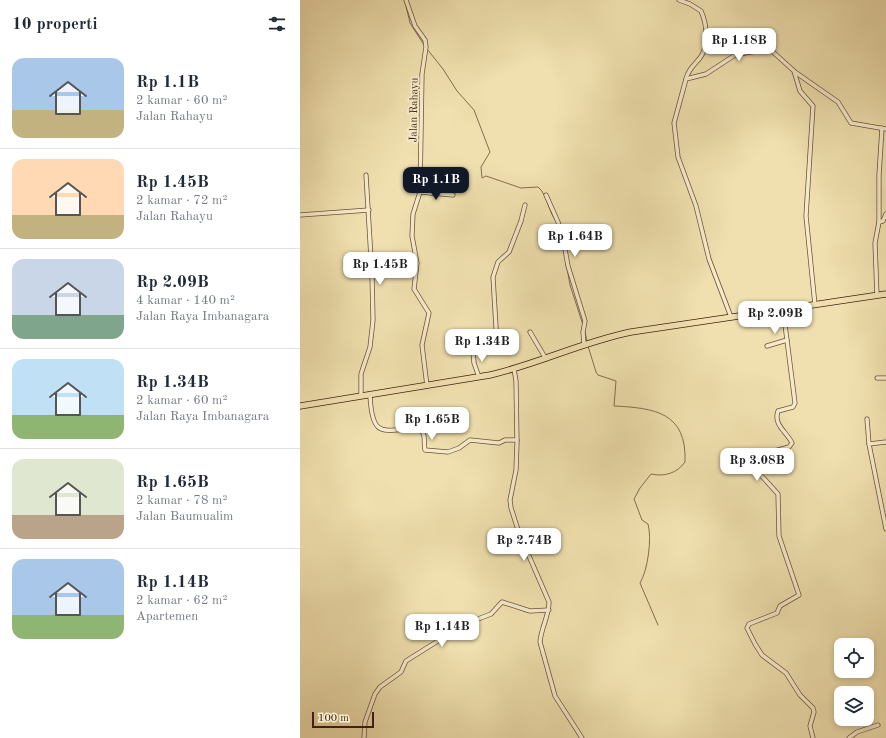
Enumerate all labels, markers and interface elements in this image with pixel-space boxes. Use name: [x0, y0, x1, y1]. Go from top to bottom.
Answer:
icon: filters: [266, 13, 288, 35]
text: 10 properti: [12, 16, 98, 33]
pin: Rp 1.18B: [698, 28, 780, 62]
text: Rp 1.18B: [711, 34, 767, 47]
icon: home: [44, 74, 92, 122]
text: Rp 1.1B: [136, 74, 199, 91]
street label: Jalan Rahayu: [408, 77, 421, 143]
text: 2 kamar · 60 m²: [136, 94, 227, 107]
text: Jalan Rahayu: [136, 110, 213, 123]
pin: Rp 1.1B: [399, 167, 473, 201]
text: Rp 1.1B: [412, 173, 460, 186]
text: Rp 1.45B: [136, 174, 209, 191]
icon: home: [44, 175, 92, 223]
text: 2 kamar · 72 m²: [136, 194, 227, 207]
text: Jalan Rahayu: [136, 210, 213, 223]
pin: Rp 1.64B: [534, 224, 616, 258]
text: Rp 1.64B: [547, 230, 603, 243]
pin: Rp 1.45B: [339, 252, 421, 286]
text: Rp 1.45B: [352, 258, 408, 271]
text: Rp 2.09B: [136, 274, 209, 291]
icon: home: [44, 275, 92, 323]
text: 4 kamar · 140 m²: [136, 294, 235, 307]
pin: Rp 2.09B: [734, 301, 816, 335]
text: Rp 2.09B: [747, 307, 803, 320]
text: Jalan Raya Imbanagara: [136, 310, 269, 323]
pin: Rp 1.34B: [441, 329, 523, 363]
text: Rp 1.34B: [454, 335, 510, 348]
text: Rp 1.34B: [136, 374, 209, 391]
icon: home: [44, 375, 92, 423]
text: 2 kamar · 60 m²: [136, 394, 227, 407]
pin: Rp 1.65B: [391, 407, 473, 441]
text: Jalan Raya Imbanagara: [136, 410, 269, 423]
text: Rp 1.65B: [404, 413, 460, 426]
pin: Rp 3.08B: [716, 448, 798, 482]
text: Rp 3.08B: [729, 454, 785, 467]
text: Rp 1.65B: [136, 474, 209, 491]
icon: home: [44, 475, 92, 523]
text: 2 kamar · 78 m²: [136, 494, 227, 507]
text: Jalan Baumualim: [136, 510, 233, 523]
pin: Rp 2.74B: [483, 528, 565, 562]
text: Rp 2.74B: [496, 534, 552, 547]
text: Rp 1.14B: [136, 574, 209, 591]
icon: home: [44, 575, 92, 623]
text: 2 kamar · 62 m²: [136, 594, 227, 607]
text: Apartemen: [136, 610, 198, 623]
pin: Rp 1.14B: [401, 614, 483, 648]
text: Rp 1.14B: [414, 620, 470, 633]
map controls: [834, 638, 874, 726]
button: locate: [834, 638, 874, 678]
button: layers: [834, 686, 874, 726]
scale bar: [312, 710, 374, 729]
text: 100 m: [318, 713, 349, 724]

